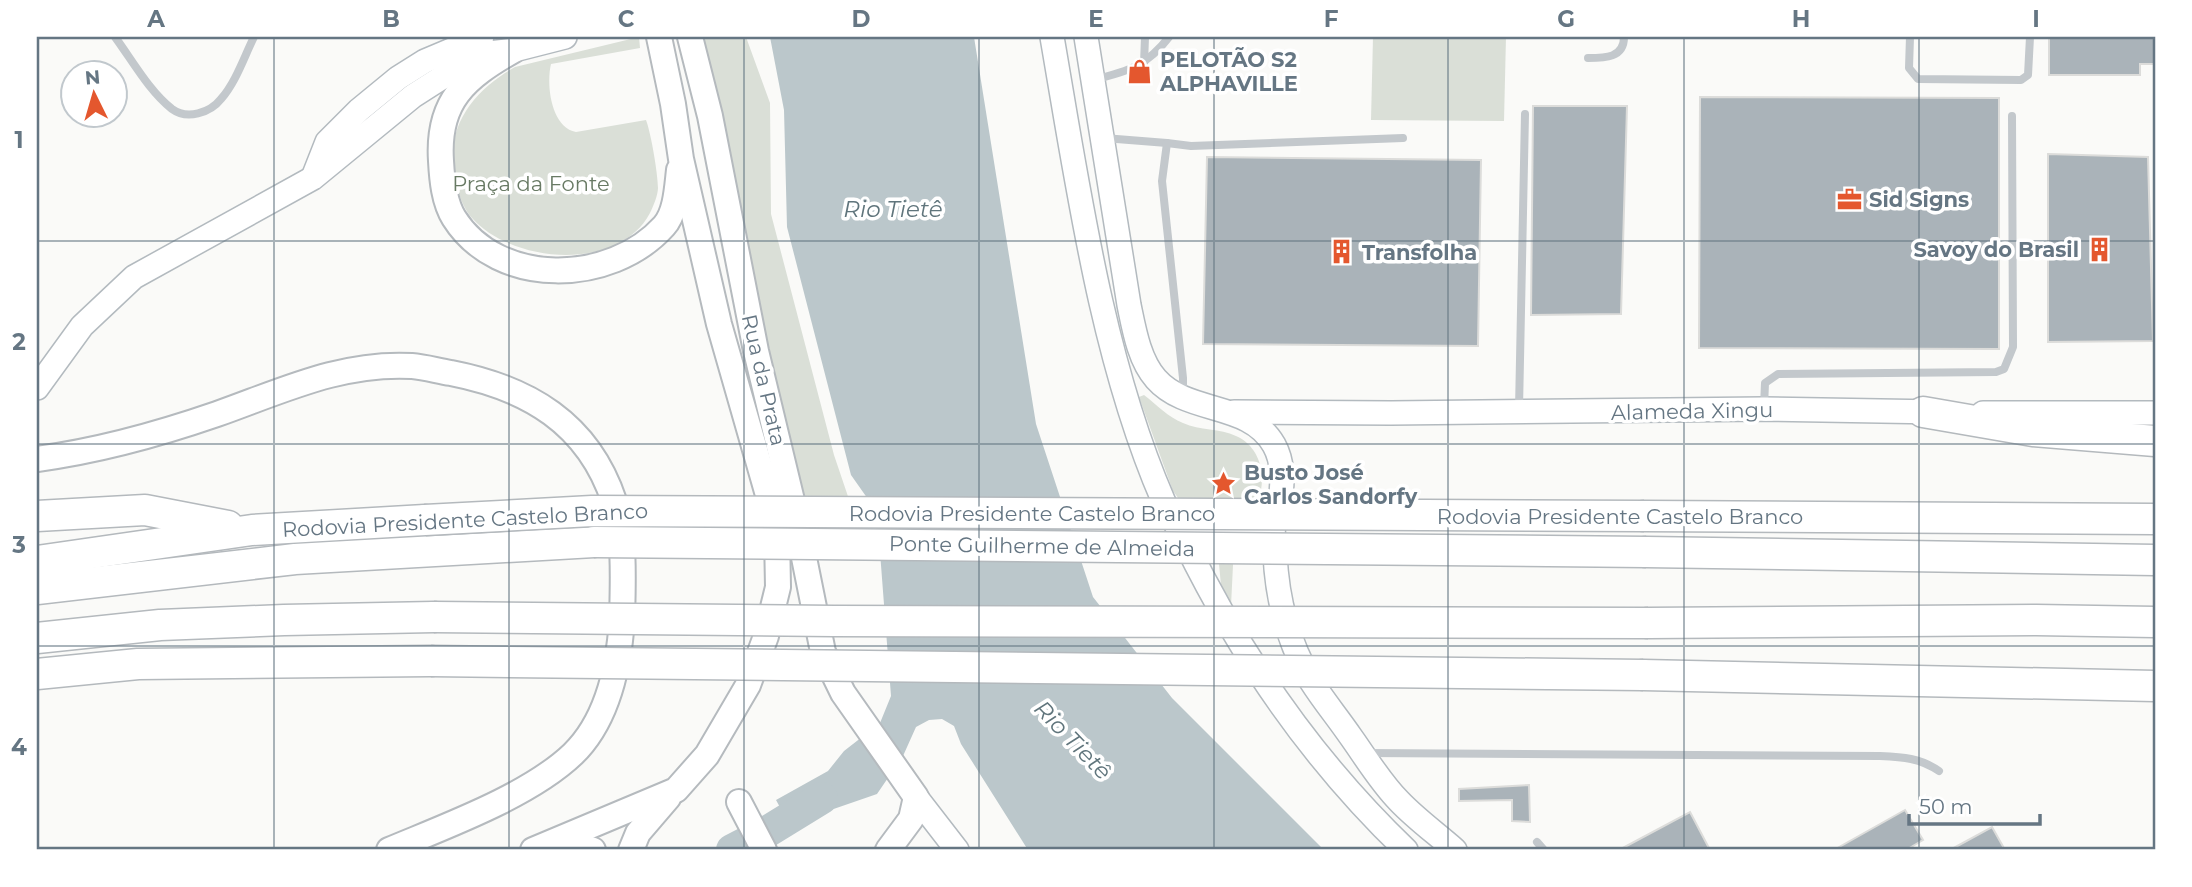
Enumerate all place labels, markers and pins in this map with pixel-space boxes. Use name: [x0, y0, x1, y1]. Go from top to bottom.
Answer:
place label: PELOTÃO S2 ALPHAVILLE: [1159, 47, 1298, 96]
shop icon: PELOTÃO S2 ALPHAVILLE: [1126, 57, 1154, 85]
office icon: Sid Signs: [1835, 185, 1863, 213]
place label: Sid Signs: [1869, 187, 1969, 212]
building icon: Savoy do Brasil: [2085, 235, 2113, 263]
place label: Savoy do Brasil: [1913, 237, 2079, 262]
building icon: Transfolha: [1328, 238, 1356, 266]
place label: Transfolha: [1362, 240, 1477, 265]
place label: Busto José Carlos Sandorfy: [1244, 460, 1418, 509]
place icon: Busto José Carlos Sandorfy: [1210, 470, 1238, 498]

